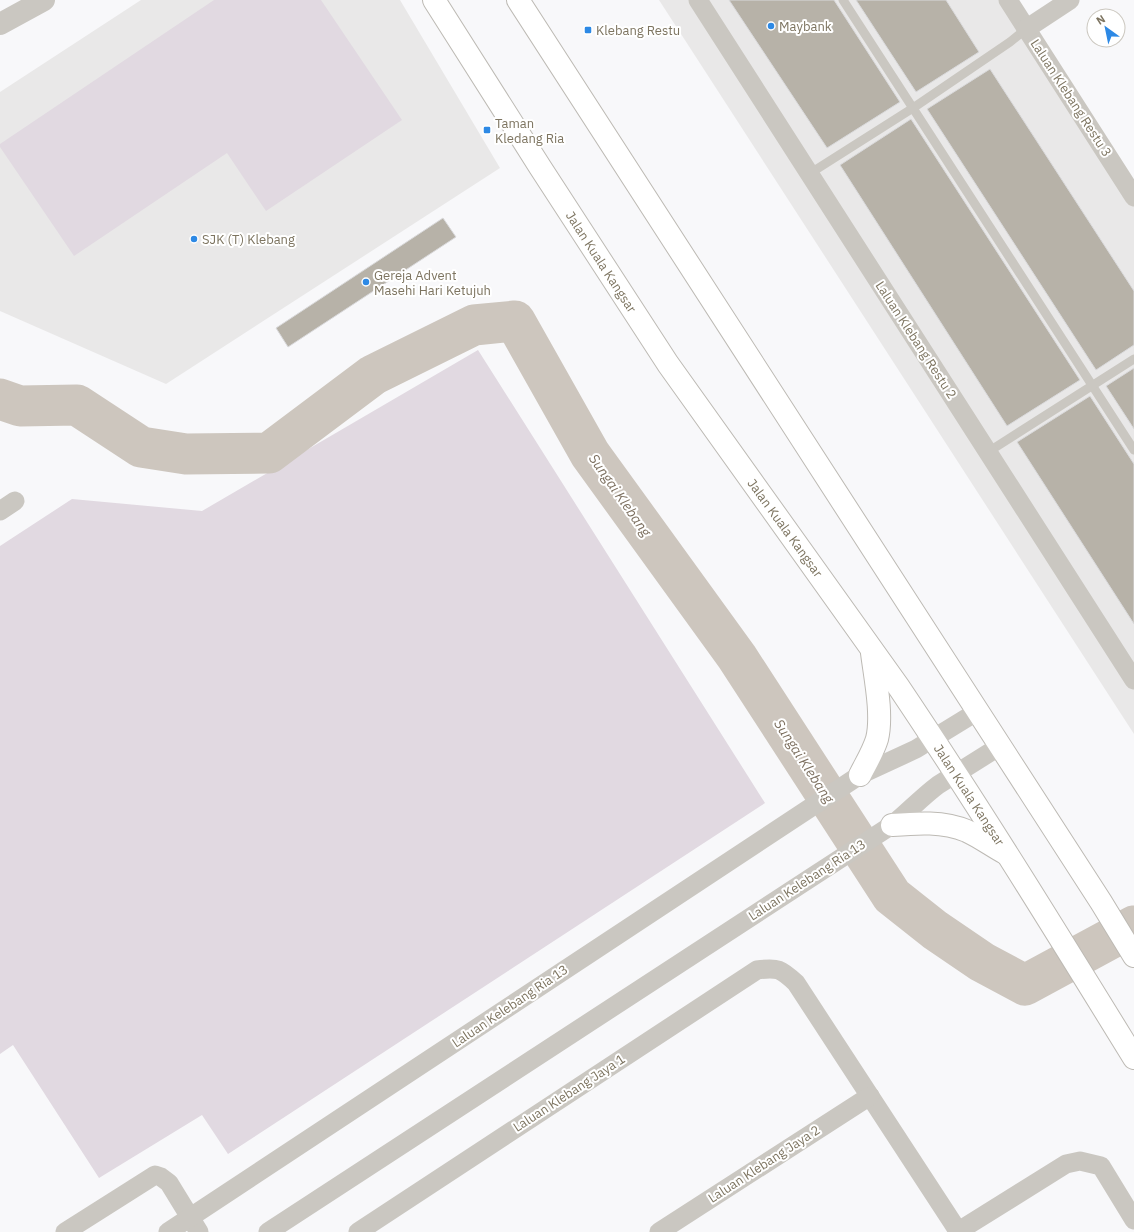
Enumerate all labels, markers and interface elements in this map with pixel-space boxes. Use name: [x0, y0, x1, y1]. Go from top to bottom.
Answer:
north arrow: [1086, 8, 1126, 48]
text: N: [1093, 12, 1108, 28]
place label: Maybank: [779, 18, 832, 35]
marker: Maybank: [766, 21, 776, 31]
place label: Klebang Restu: [596, 22, 680, 39]
marker: Klebang Restu: [583, 25, 593, 35]
street label: Laluan Klebang Restu 3: [1027, 36, 1115, 160]
place label: Taman Kledang Ria: [495, 115, 564, 147]
marker: Taman Kledang Ria: [482, 125, 492, 135]
street label: Jalan Kuala Kangsar: [562, 208, 640, 316]
place label: SJK (T) Klebang: [202, 231, 295, 248]
marker: SJK (T) Klebang: [189, 234, 199, 244]
place label: Gereja Advent Masehi Hari Ketujuh: [374, 267, 491, 299]
marker: Gereja Advent Masehi Hari Ketujuh: [361, 277, 371, 287]
street label: Laluan Klebang Restu 2: [872, 278, 960, 402]
water label: Sungai Klebang: [585, 450, 656, 541]
street label: Jalan Kuala Kangsar: [744, 475, 827, 581]
water label: Sungai Klebang: [770, 716, 838, 807]
street label: Jalan Kuala Kangsar: [930, 741, 1008, 849]
street label: Laluan Kelebang Ria 13: [745, 836, 869, 924]
street label: Laluan Kelebang Ria 13: [449, 961, 571, 1051]
street label: Laluan Klebang Jaya 1: [510, 1050, 628, 1136]
street label: Laluan Klebang Jaya 2: [705, 1121, 823, 1207]

